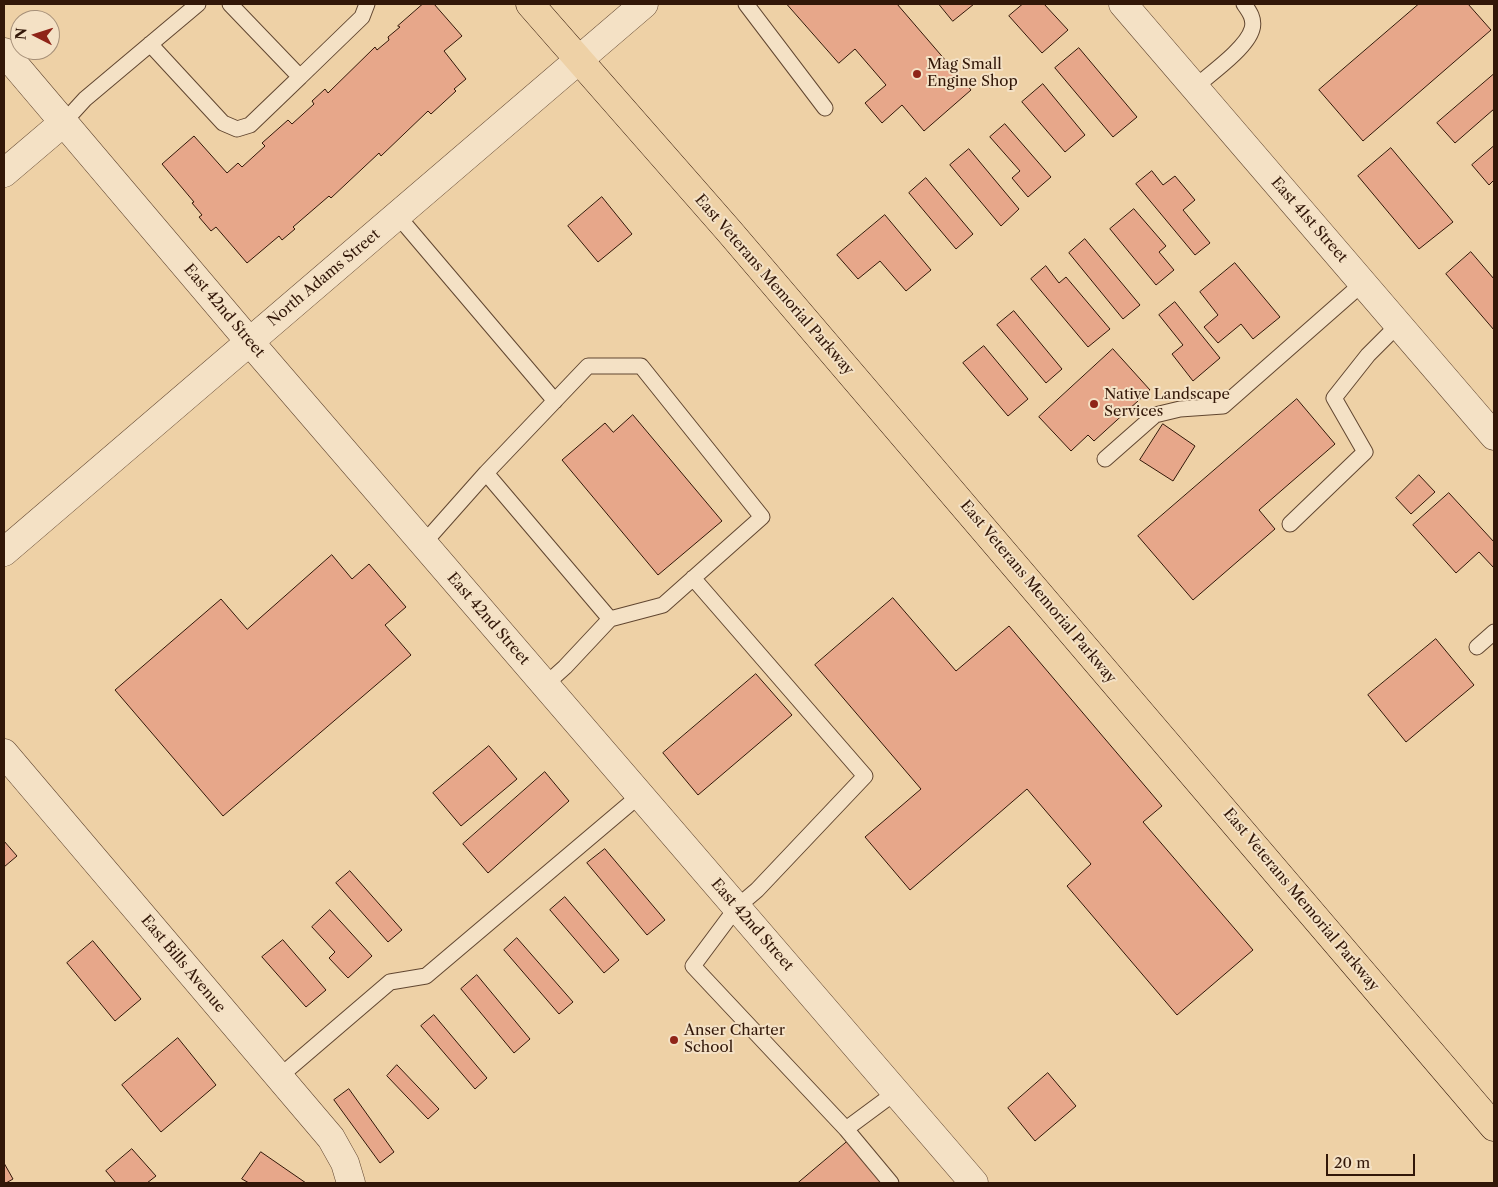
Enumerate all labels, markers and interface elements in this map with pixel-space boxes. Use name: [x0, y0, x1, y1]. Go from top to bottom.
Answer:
north arrow: [10, 10, 60, 60]
text: N: [12, 27, 31, 41]
place label: Mag Small Engine Shop: [927, 56, 1018, 91]
marker: Mag Small Engine Shop: [911, 68, 923, 80]
street label: East 41st Street: [1267, 174, 1351, 266]
street label: East Veterans Memorial Parkway: [691, 191, 857, 379]
street label: North Adams Street: [264, 226, 384, 330]
street label: East 42nd Street: [180, 261, 268, 361]
place label: Native Landscape Services: [1104, 386, 1230, 421]
marker: Native Landscape Services: [1088, 398, 1100, 410]
street label: East Veterans Memorial Parkway: [956, 497, 1120, 687]
street label: East 42nd Street: [443, 569, 533, 669]
street label: East Veterans Memorial Parkway: [1219, 805, 1383, 995]
street label: East 42nd Street: [707, 875, 797, 975]
street label: East Bills Avenue: [137, 912, 229, 1016]
place label: Anser Charter School: [684, 1022, 785, 1057]
marker: Anser Charter School: [668, 1034, 680, 1046]
scale bar: [1328, 1144, 1417, 1176]
text: 20 m: [1334, 1153, 1370, 1172]

